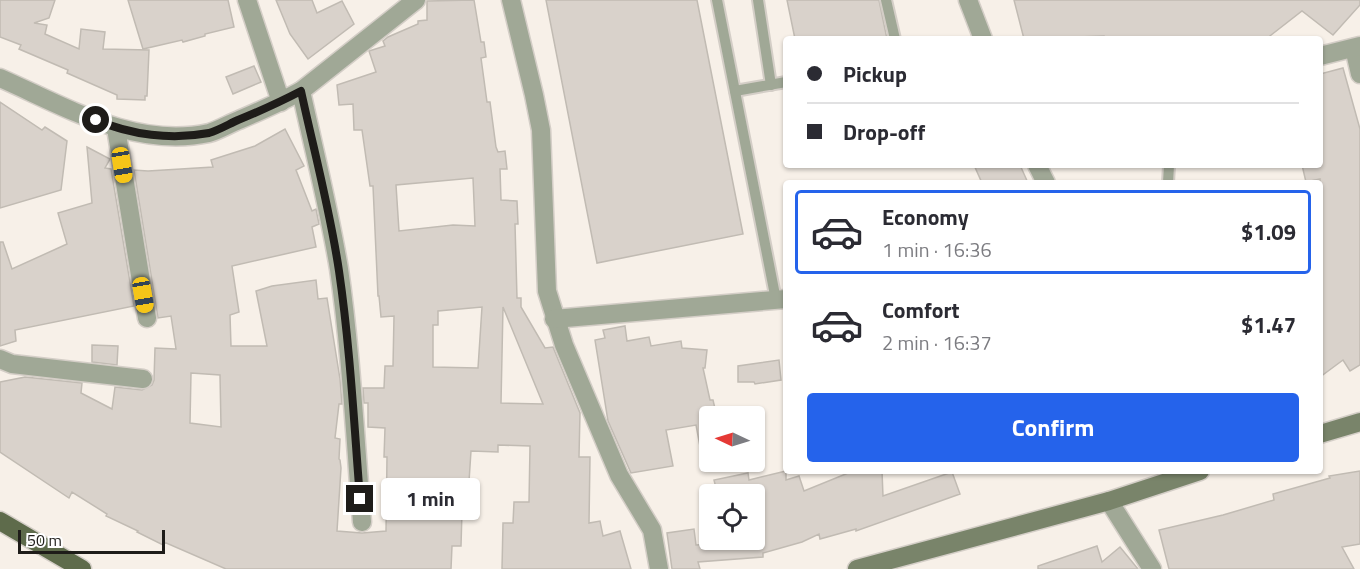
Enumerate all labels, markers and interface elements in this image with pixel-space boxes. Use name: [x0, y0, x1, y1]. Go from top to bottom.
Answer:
text: Pickup: [843, 57, 907, 91]
route start: [82, 106, 109, 133]
text: Drop-off: [843, 115, 925, 149]
car: [110, 146, 134, 184]
text: Economy: [882, 200, 969, 234]
icon: car: [810, 205, 864, 259]
text: $1.09: [1241, 215, 1296, 249]
text: 1 min · 16:36: [882, 234, 992, 265]
car: [131, 276, 155, 314]
text: Comfort: [882, 293, 960, 327]
icon: car: [810, 298, 864, 352]
text: $1.47: [1241, 308, 1296, 342]
text: 2 min · 16:37: [882, 327, 992, 358]
button: Confirm: [807, 393, 1299, 462]
north arrow: [699, 406, 765, 472]
map controls: [699, 406, 765, 550]
callout: 1 min: [381, 478, 480, 520]
text: 1 min: [406, 483, 455, 514]
button: locate: [699, 484, 765, 550]
route end: [346, 485, 373, 512]
scale bar: [18, 527, 165, 554]
text: 50 m: [27, 528, 62, 552]

